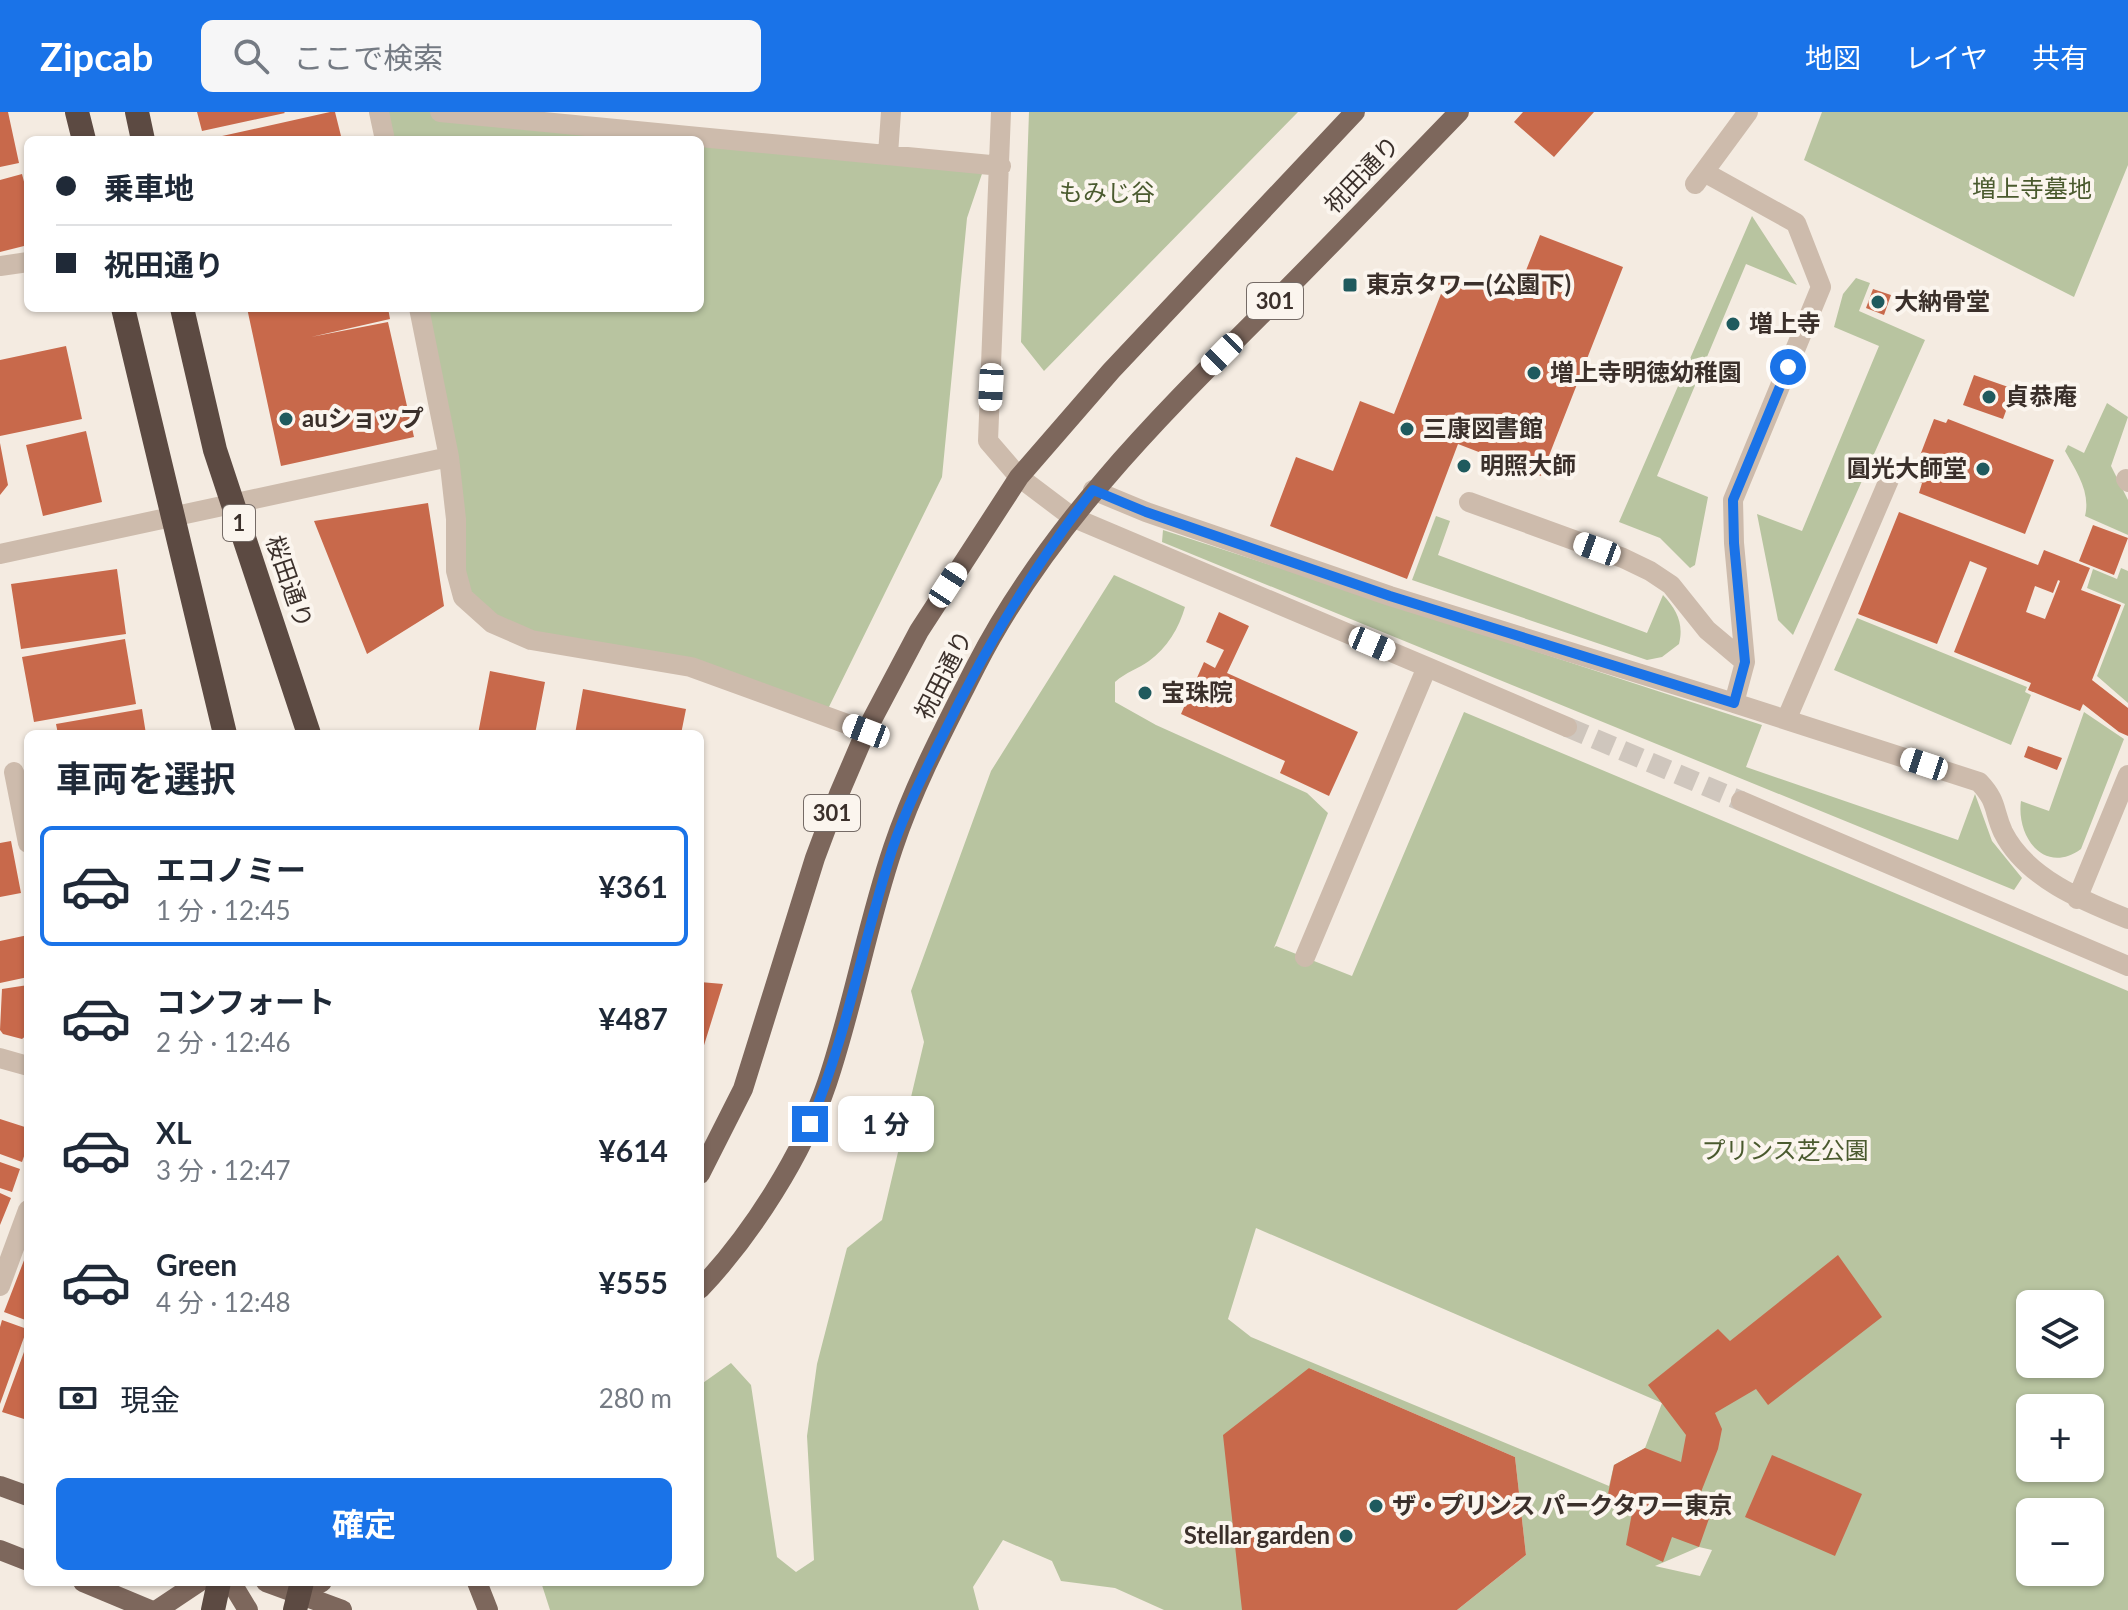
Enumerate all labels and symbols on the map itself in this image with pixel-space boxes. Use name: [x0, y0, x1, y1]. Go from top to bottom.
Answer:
street label: 祝田通り: [1317, 129, 1405, 219]
park label: 増上寺墓地: [1972, 173, 2092, 202]
park label: もみじ谷: [1059, 177, 1155, 206]
place label: 東京タワー(公園下): [1366, 269, 1571, 298]
marker: 東京タワー(公園下): [1341, 276, 1359, 294]
road number: 301: [1247, 283, 1303, 319]
place label: 大納骨堂: [1894, 286, 1990, 315]
marker: 大納骨堂: [1869, 293, 1887, 311]
place label: 増上寺: [1749, 308, 1821, 337]
marker: 増上寺: [1724, 315, 1742, 333]
car: [1197, 329, 1247, 379]
route start: [1770, 349, 1806, 385]
place label: 増上寺明徳幼稚園: [1550, 357, 1742, 386]
car: [978, 362, 1004, 412]
marker: 増上寺明徳幼稚園: [1525, 364, 1543, 382]
place label: 貞恭庵: [2005, 381, 2077, 410]
marker: 貞恭庵: [1980, 388, 1998, 406]
place label: auショップ: [302, 403, 424, 432]
marker: auショップ: [277, 410, 295, 428]
place label: 三康図書館: [1423, 413, 1543, 442]
marker: 三康図書館: [1398, 420, 1416, 438]
place label: 明照大師: [1480, 450, 1576, 479]
place label: 圓光大師堂: [1847, 453, 1967, 482]
marker: 明照大師: [1455, 457, 1473, 475]
marker: 圓光大師堂: [1974, 460, 1992, 478]
road number: 1: [223, 505, 255, 541]
car: [1570, 530, 1624, 568]
street label: 桜田通り: [261, 531, 320, 632]
car: [925, 558, 971, 612]
car: [1345, 624, 1399, 664]
street label: 祝田通り: [908, 625, 977, 724]
place label: 宝珠院: [1161, 677, 1233, 706]
marker: 宝珠院: [1136, 684, 1154, 702]
car: [839, 711, 893, 751]
car: [1897, 745, 1951, 783]
road number: 301: [804, 795, 860, 831]
callout: 1 分: [838, 1096, 934, 1152]
route end: [792, 1106, 828, 1142]
park label: プリンス芝公園: [1701, 1135, 1869, 1164]
place label: ザ・プリンス パークタワー東京: [1392, 1490, 1732, 1519]
marker: ザ・プリンス パークタワー東京: [1367, 1497, 1385, 1515]
place label: Stellar garden: [1184, 1520, 1330, 1549]
marker: Stellar garden: [1337, 1527, 1355, 1545]

